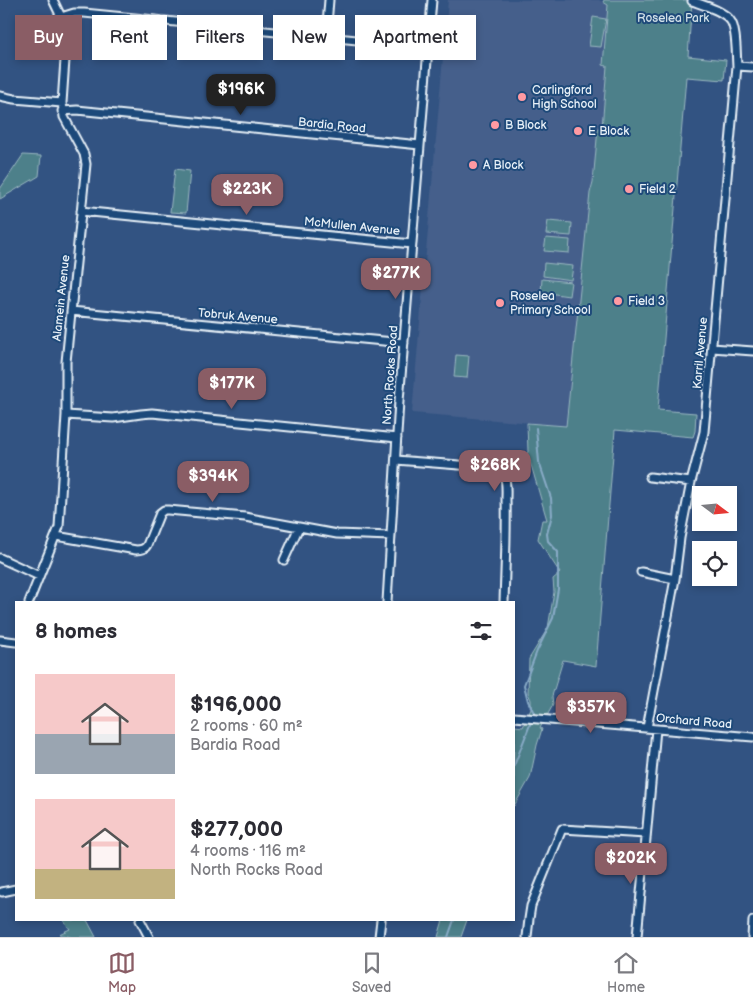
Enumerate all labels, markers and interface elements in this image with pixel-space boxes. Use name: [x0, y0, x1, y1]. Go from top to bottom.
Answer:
park label: Roselea Park: [637, 11, 709, 26]
chip: Buy: [15, 15, 82, 60]
chip: Rent: [92, 15, 167, 60]
chip: Filters: [177, 15, 263, 60]
chip: New: [273, 15, 345, 60]
chip: Apartment: [355, 15, 476, 60]
pin: $196K: [206, 74, 276, 116]
text: $196K: [217, 80, 265, 99]
place label: Carlingford High School: [532, 83, 597, 112]
marker: Carlingford High School: [516, 91, 528, 103]
street label: Bardia Road: [297, 114, 367, 137]
place label: B Block: [505, 118, 546, 133]
marker: B Block: [489, 119, 501, 131]
place label: E Block: [588, 124, 629, 139]
marker: E Block: [572, 125, 584, 137]
place label: A Block: [483, 158, 524, 173]
marker: A Block: [467, 159, 479, 171]
pin: $223K: [212, 174, 282, 216]
text: $223K: [222, 180, 272, 199]
place label: Field 2: [639, 182, 676, 197]
marker: Field 2: [623, 183, 635, 195]
street label: McMullen Avenue: [303, 214, 401, 239]
street label: Alamein Avenue: [49, 254, 73, 342]
pin: $277K: [361, 258, 431, 300]
text: $277K: [372, 264, 420, 283]
place label: Roselea Primary School: [510, 289, 591, 318]
place label: Field 3: [628, 294, 665, 309]
marker: Field 3: [612, 295, 624, 307]
marker: Roselea Primary School: [494, 297, 506, 309]
street label: Tobruk Avenue: [197, 306, 278, 327]
street label: Karril Avenue: [690, 316, 711, 390]
street label: North Rocks Road: [380, 325, 401, 425]
pin: $177K: [197, 368, 267, 410]
text: $177K: [209, 374, 255, 393]
pin: $268K: [460, 450, 530, 492]
text: $268K: [470, 456, 520, 475]
pin: $394K: [178, 460, 248, 503]
text: $394K: [188, 467, 238, 486]
north arrow: [692, 486, 738, 531]
map controls: [692, 486, 737, 586]
button: locate: [692, 541, 737, 586]
icon: filters: [467, 617, 495, 645]
text: 8 homes: [35, 619, 117, 644]
text: $196,000: [190, 692, 282, 717]
pin: $357K: [556, 692, 626, 734]
icon: home: [75, 694, 135, 754]
text: $357K: [567, 698, 615, 717]
street label: Orchard Road: [655, 711, 733, 732]
text: 2 rooms · 60 m²: [190, 717, 303, 736]
text: Bardia Road: [190, 736, 280, 755]
text: $277,000: [190, 817, 283, 842]
icon: home: [75, 819, 135, 879]
text: 4 rooms · 116 m²: [190, 842, 306, 861]
pin: $202K: [596, 842, 666, 885]
text: $202K: [606, 849, 656, 868]
text: North Rocks Road: [190, 861, 323, 880]
tab: Map: [108, 949, 136, 996]
tab: Saved: [352, 949, 391, 996]
tab: Home: [607, 949, 645, 996]

